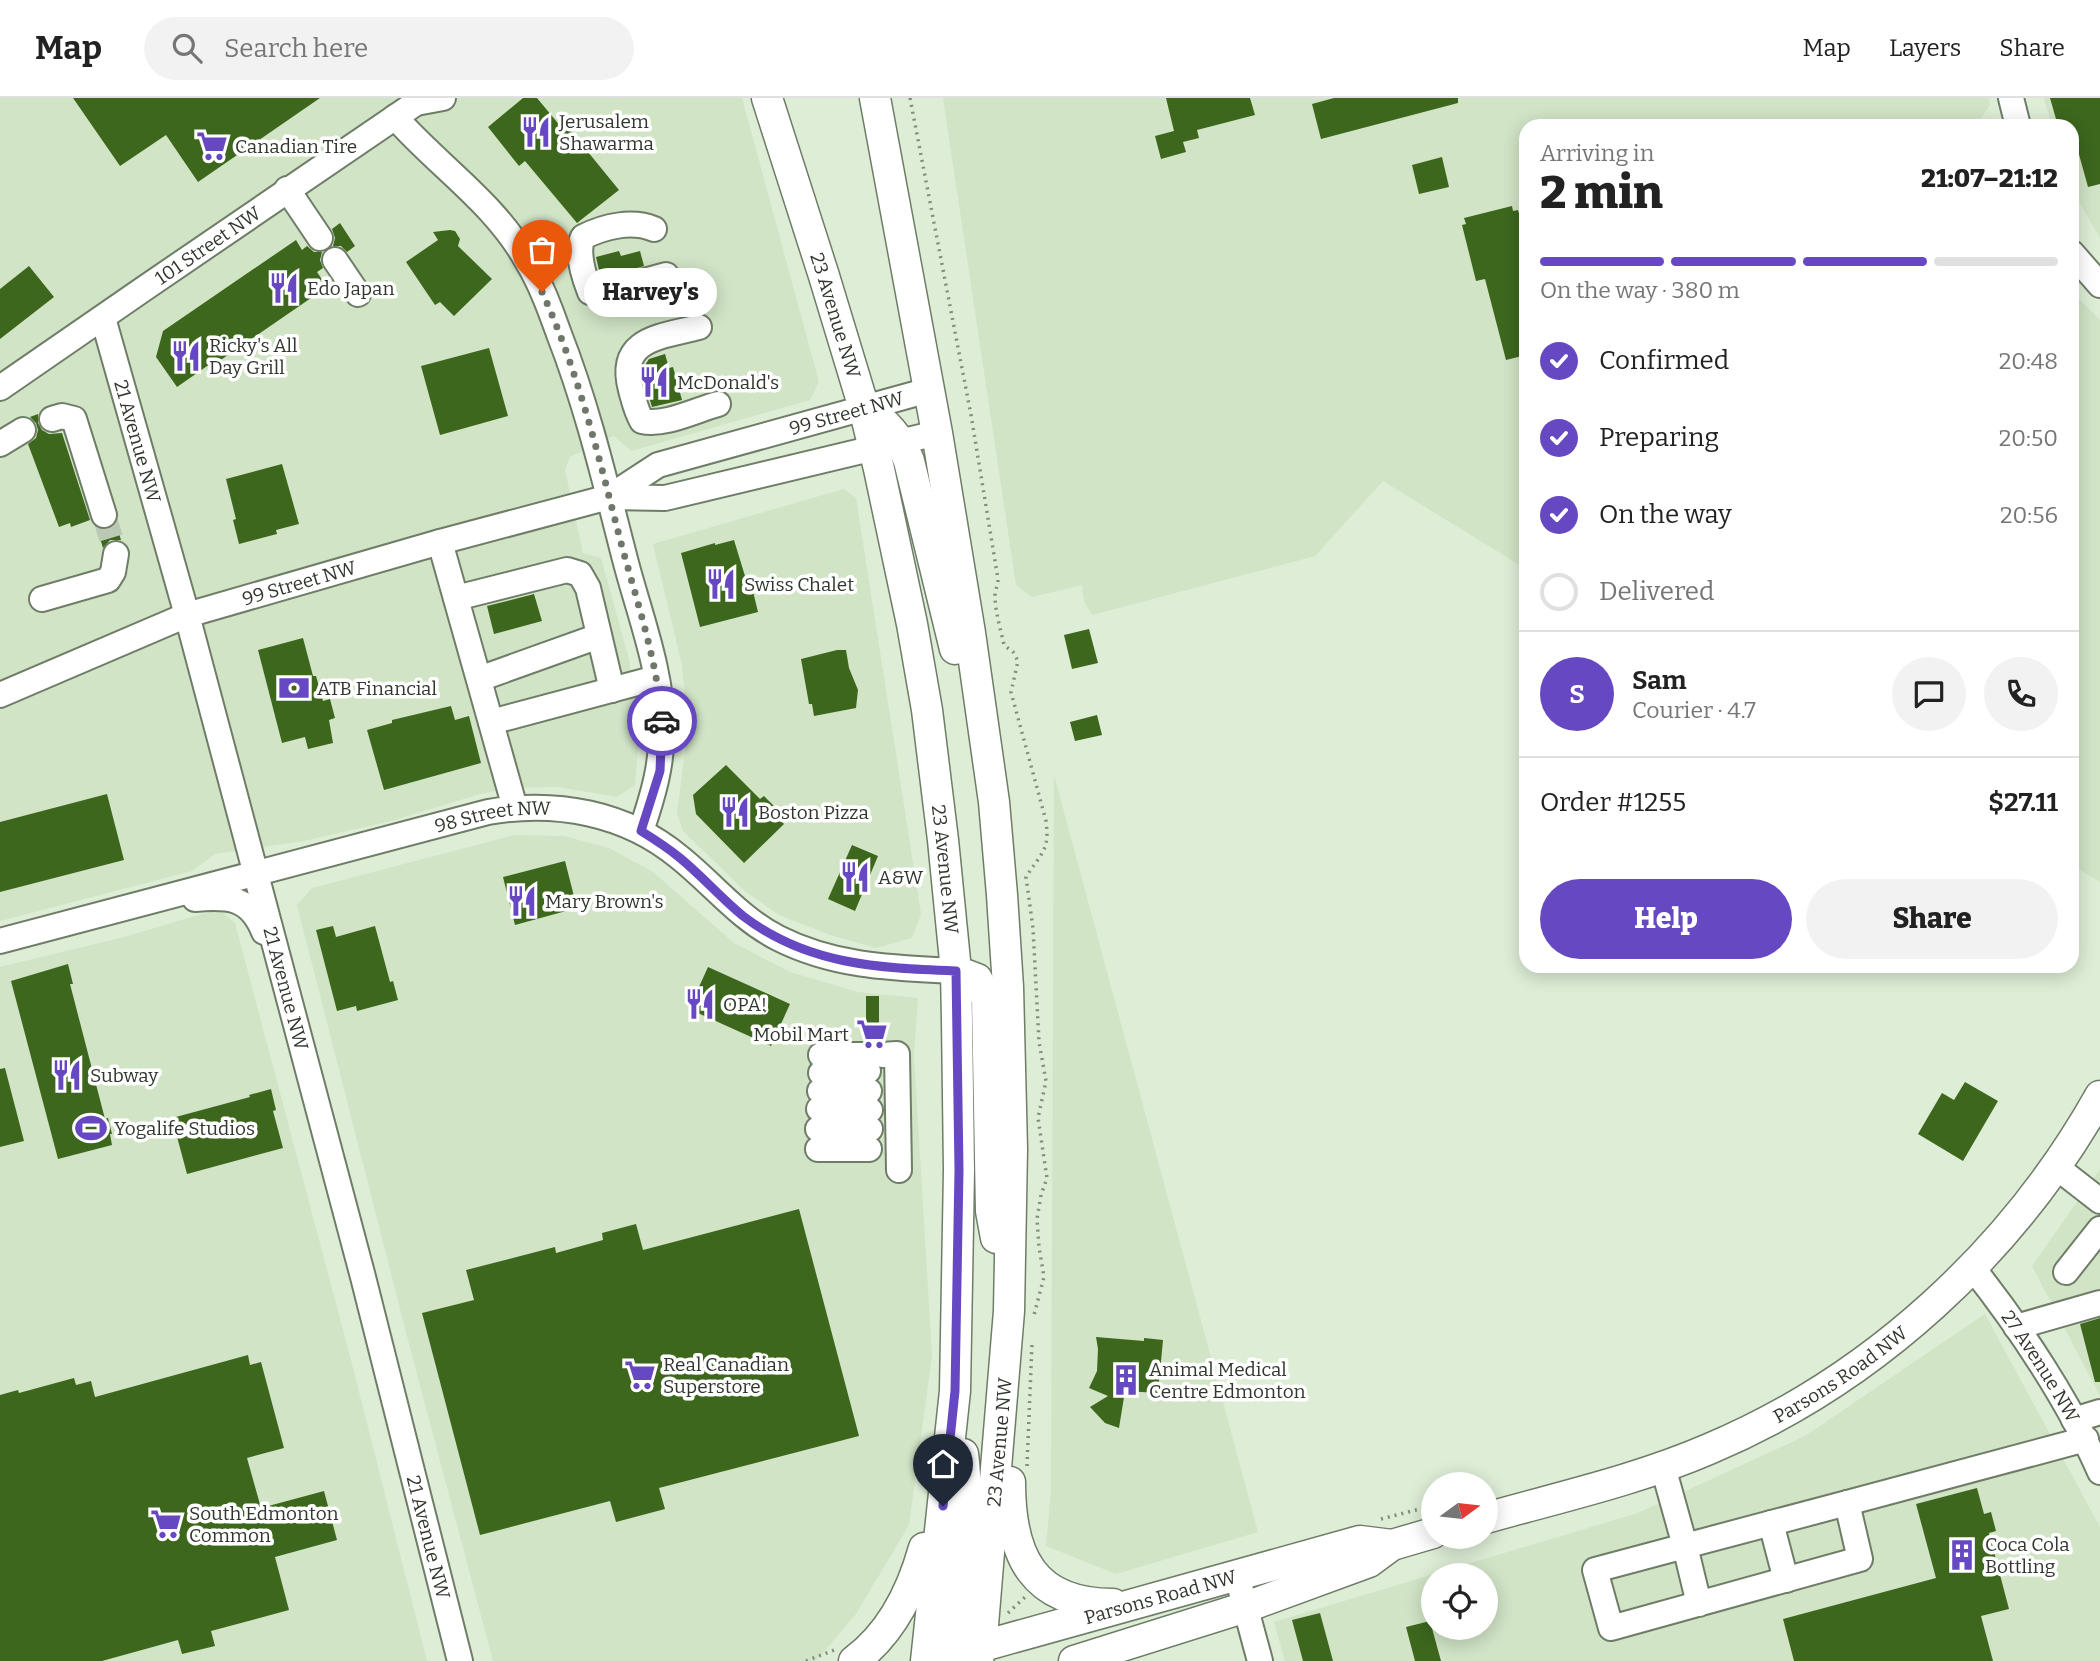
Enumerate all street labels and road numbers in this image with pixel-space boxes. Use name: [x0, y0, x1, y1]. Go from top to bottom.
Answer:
street label: 101 Street NW: [151, 201, 266, 290]
street label: 23 Avenue NW: [805, 250, 865, 381]
street label: 21 Avenue NW: [109, 377, 166, 506]
street label: 99 Street NW: [787, 386, 907, 440]
street label: 99 Street NW: [239, 556, 359, 611]
street label: 98 Street NW: [432, 797, 552, 838]
street label: 23 Avenue NW: [927, 804, 963, 936]
street label: 21 Avenue NW: [258, 924, 313, 1053]
street label: 27 Avenue NW: [1997, 1306, 2085, 1427]
street label: Parsons Road NW: [1769, 1321, 1913, 1428]
street label: 23 Avenue NW: [982, 1376, 1017, 1508]
street label: 21 Avenue NW: [402, 1473, 455, 1602]
street label: Parsons Road NW: [1082, 1565, 1240, 1629]

